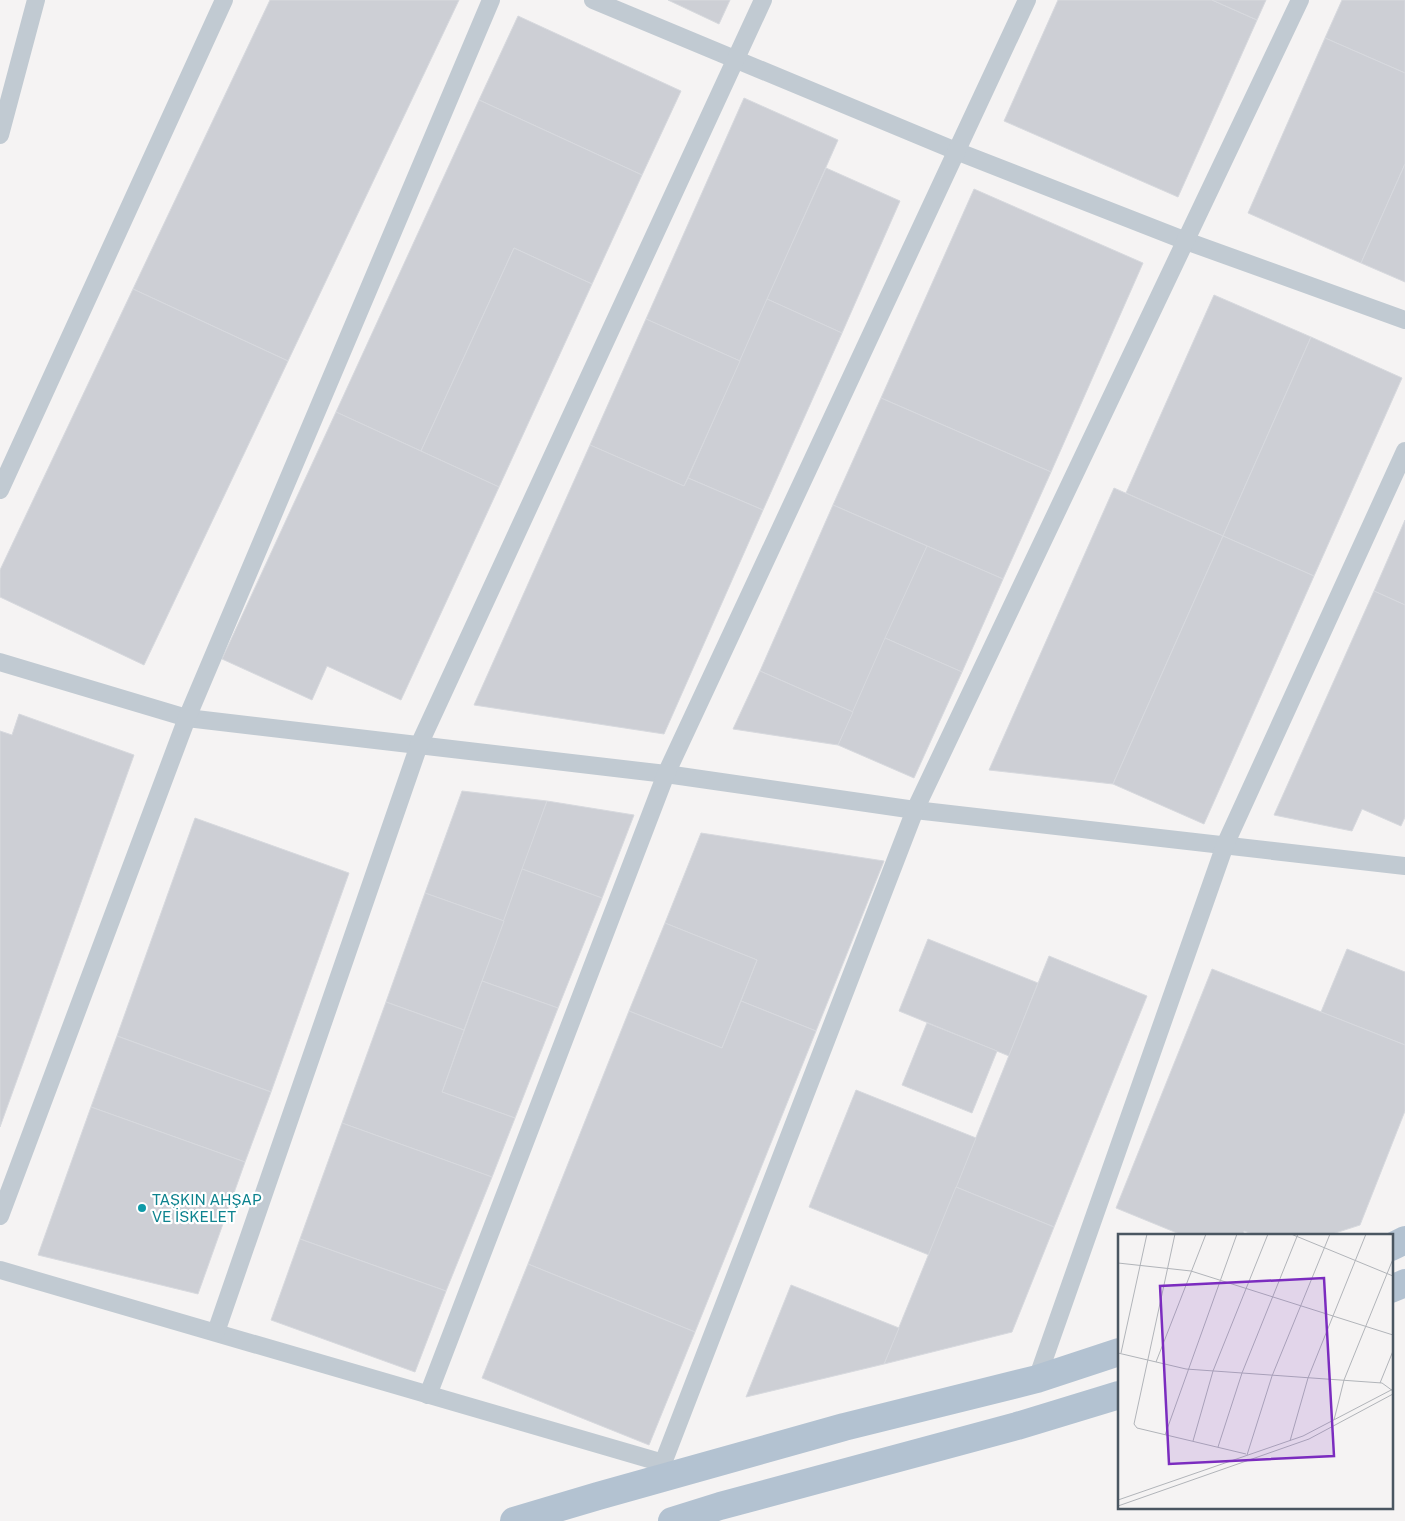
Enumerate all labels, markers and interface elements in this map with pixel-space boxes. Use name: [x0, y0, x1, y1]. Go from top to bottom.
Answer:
place label: TAŞKIN AHŞAP VE İSKELET: [152, 1191, 262, 1225]
marker: TAŞKIN AHŞAP VE İSKELET: [136, 1202, 148, 1214]
inset map: [1118, 1234, 1392, 1508]

